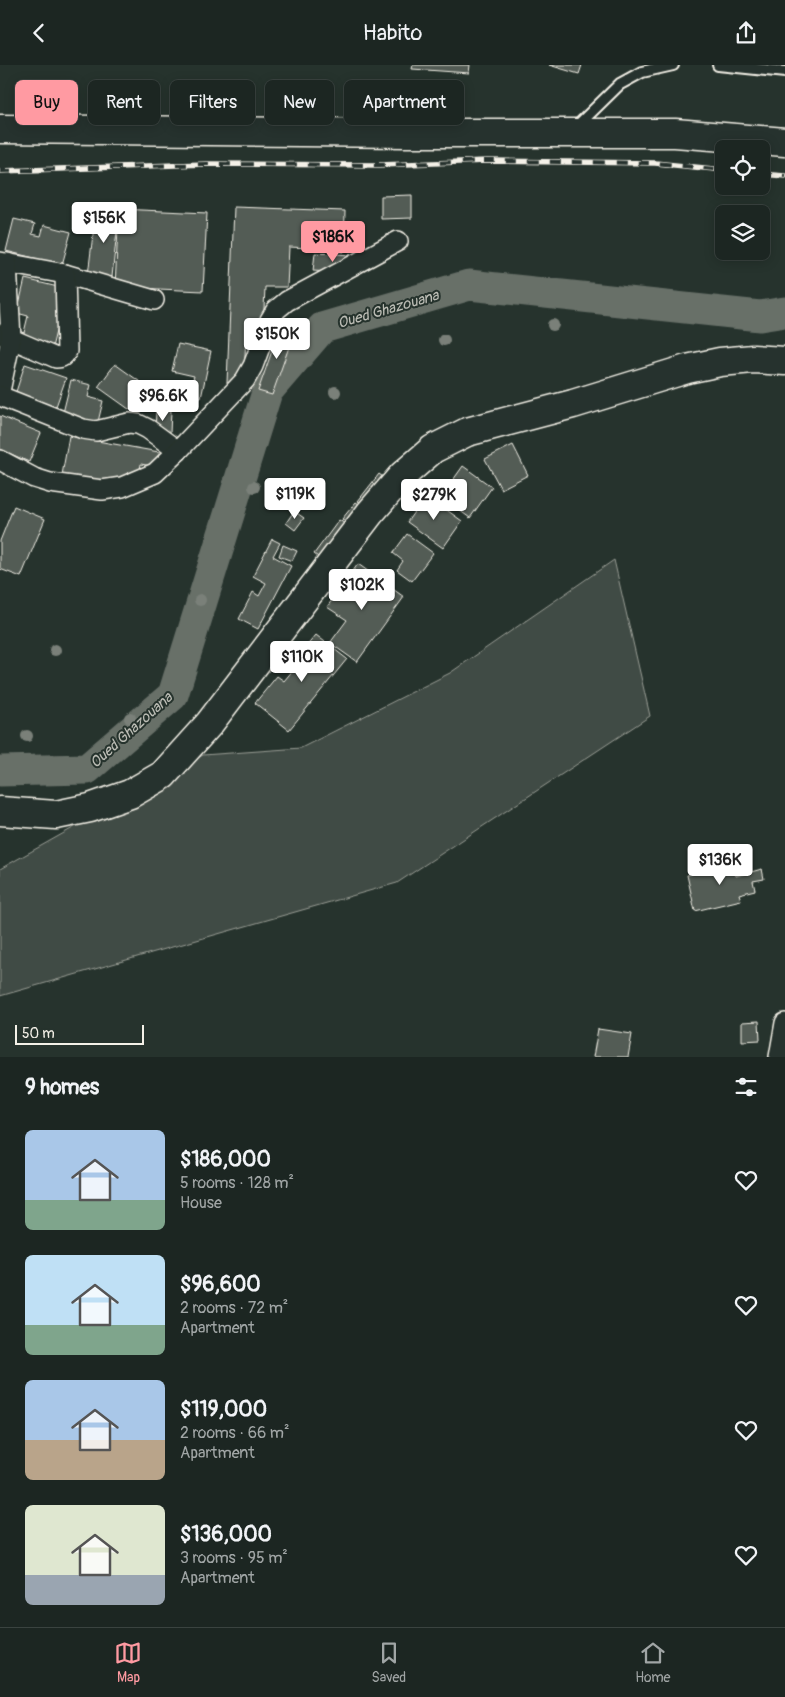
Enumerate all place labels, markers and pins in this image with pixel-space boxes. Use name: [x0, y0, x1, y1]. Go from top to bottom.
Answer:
pin: $156K: [69, 201, 139, 244]
pin: $186K: [298, 221, 368, 263]
pin: $150K: [242, 317, 312, 360]
pin: $96.6K: [122, 379, 204, 422]
pin: $119K: [260, 477, 330, 520]
pin: $279K: [399, 479, 469, 521]
pin: $102K: [327, 569, 397, 611]
pin: $110K: [267, 641, 337, 683]
pin: $136K: [685, 843, 755, 886]

